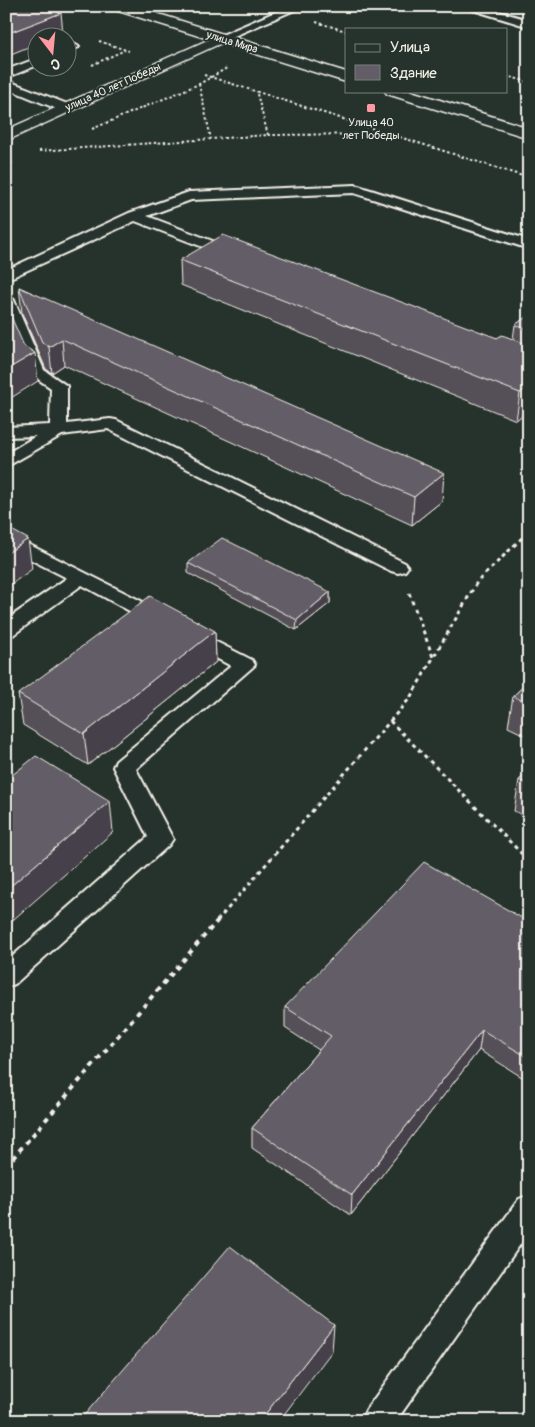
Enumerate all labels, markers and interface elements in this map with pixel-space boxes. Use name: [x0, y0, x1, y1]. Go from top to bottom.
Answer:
north arrow: [28, 28, 78, 78]
street label: улица Мира: [204, 28, 259, 56]
legend: [345, 28, 508, 92]
text: Улица: [390, 38, 430, 57]
text: С: [49, 55, 62, 73]
street label: улица 40 лет Победы: [62, 60, 163, 114]
text: Здание: [390, 64, 437, 83]
marker: Улица 40 лет Победы: [365, 102, 377, 114]
place label: Улица 40 лет Победы: [342, 116, 400, 142]

